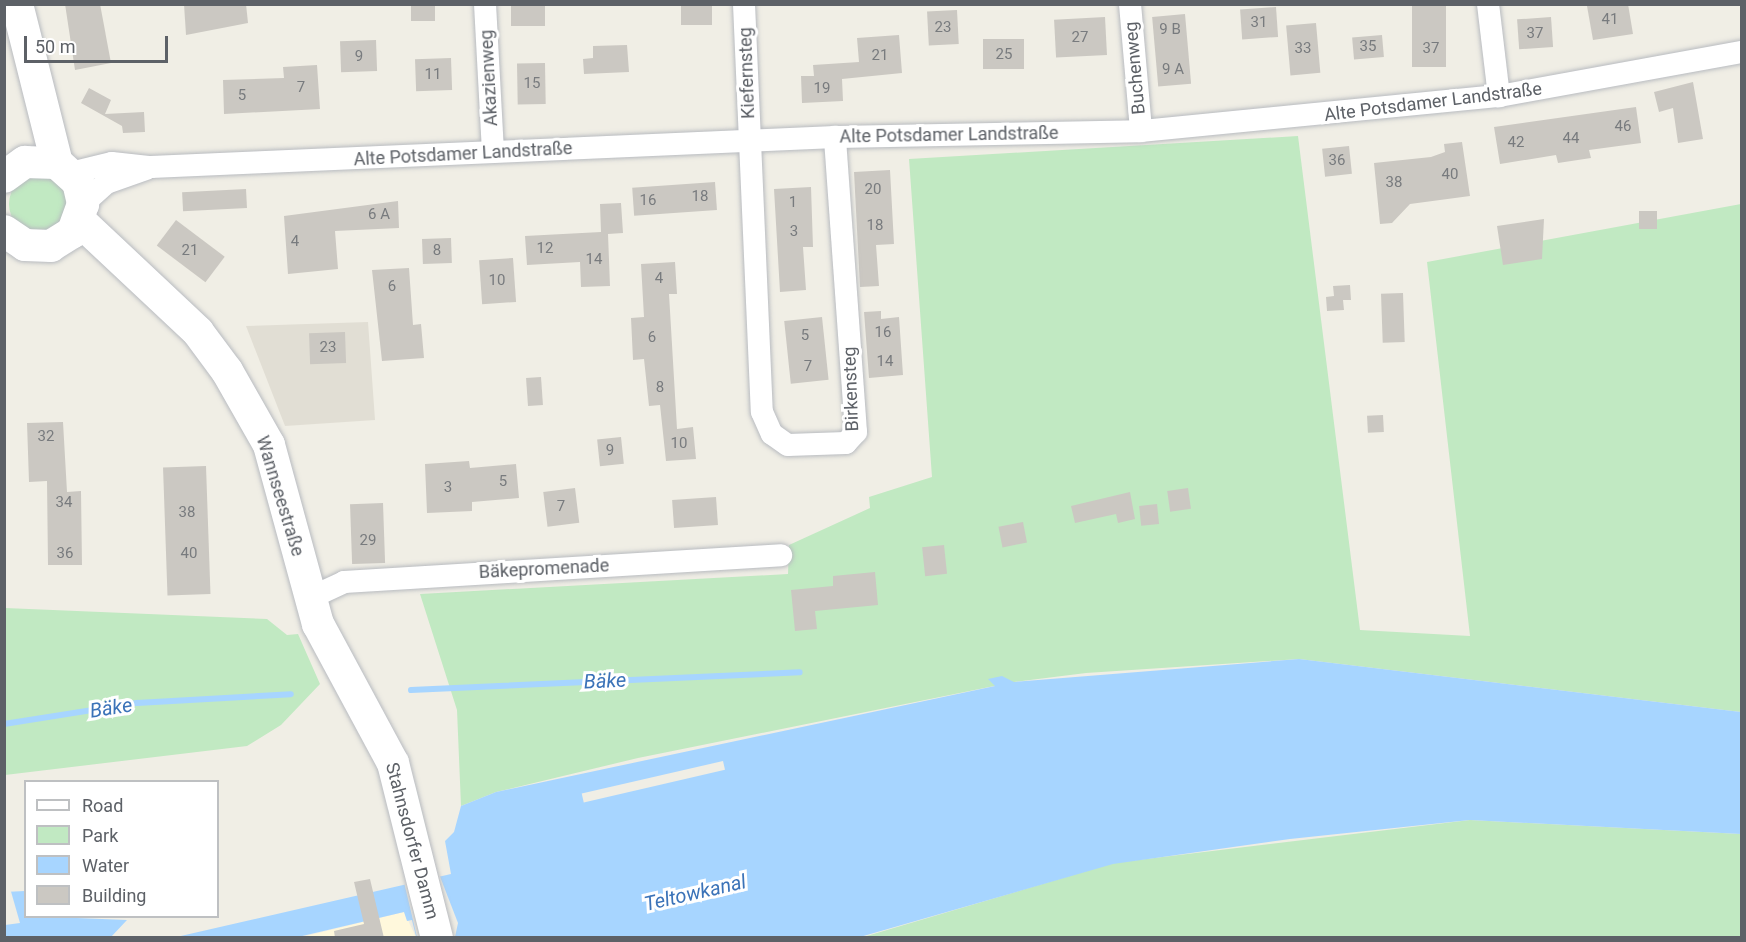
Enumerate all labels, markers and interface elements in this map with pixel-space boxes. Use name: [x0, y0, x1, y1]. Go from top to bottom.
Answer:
house number: 41: [1602, 11, 1618, 29]
house number: 31: [1251, 14, 1267, 32]
house number: 23: [935, 19, 951, 37]
street label: Buchenweg: [1120, 21, 1150, 115]
house number: 9 B: [1159, 21, 1181, 39]
scale bar: [27, 24, 171, 62]
house number: 37: [1527, 25, 1543, 43]
street label: Kiefernsteg: [735, 27, 759, 119]
street label: Akazienweg: [476, 29, 502, 127]
house number: 27: [1072, 29, 1088, 47]
text: 50 m: [35, 36, 75, 57]
house number: 35: [1360, 38, 1376, 56]
house number: 33: [1295, 40, 1311, 58]
house number: 37: [1423, 40, 1439, 58]
house number: 25: [996, 46, 1012, 64]
house number: 21: [872, 47, 888, 65]
house number: 9: [355, 48, 363, 66]
house number: 9 A: [1162, 61, 1184, 79]
house number: 11: [425, 66, 441, 84]
house number: 15: [524, 75, 540, 93]
street label: Alte Potsdamer Landstraße: [1323, 78, 1543, 126]
house number: 7: [297, 79, 305, 97]
house number: 19: [814, 80, 830, 98]
house number: 5: [238, 87, 246, 105]
house number: 46: [1615, 118, 1631, 136]
street label: Alte Potsdamer Landstraße: [839, 122, 1059, 148]
house number: 44: [1563, 130, 1579, 148]
house number: 42: [1508, 134, 1524, 152]
street label: Alte Potsdamer Landstraße: [353, 137, 573, 171]
house number: 36: [1329, 152, 1345, 170]
house number: 40: [1442, 166, 1458, 184]
house number: 38: [1386, 174, 1402, 192]
house number: 20: [865, 181, 881, 199]
house number: 18: [692, 188, 708, 206]
house number: 16: [640, 192, 656, 210]
house number: 1: [789, 194, 797, 212]
house number: 6 A: [368, 206, 390, 224]
house number: 18: [867, 217, 883, 235]
house number: 3: [790, 223, 798, 241]
house number: 4: [291, 233, 299, 251]
house number: 12: [537, 240, 553, 258]
house number: 21: [182, 242, 198, 260]
house number: 8: [433, 242, 441, 260]
house number: 14: [586, 251, 602, 269]
house number: 4: [655, 270, 663, 288]
house number: 10: [489, 272, 505, 290]
house number: 6: [388, 278, 396, 296]
house number: 16: [875, 324, 891, 342]
house number: 5: [801, 327, 809, 345]
house number: 6: [648, 329, 656, 347]
house number: 23: [320, 339, 336, 357]
street label: Birkensteg: [839, 346, 863, 432]
house number: 14: [877, 353, 893, 371]
house number: 7: [804, 358, 812, 376]
house number: 8: [656, 379, 664, 397]
house number: 32: [38, 428, 54, 446]
street label: Wannseestraße: [251, 433, 309, 559]
house number: 10: [671, 435, 687, 453]
house number: 9: [606, 442, 614, 460]
house number: 5: [499, 473, 507, 491]
house number: 3: [444, 479, 452, 497]
house number: 34: [56, 494, 72, 512]
house number: 7: [557, 498, 565, 516]
house number: 38: [179, 504, 195, 522]
house number: 29: [360, 532, 376, 550]
house number: 36: [57, 545, 73, 563]
house number: 40: [181, 545, 197, 563]
street label: Bäkepromenade: [478, 555, 610, 583]
water label: Bäke: [583, 668, 627, 694]
water label: Bäke: [88, 693, 134, 723]
street label: Stahnsdorfer Damm: [381, 760, 443, 922]
legend: [24, 780, 219, 918]
text: Road: [82, 795, 123, 816]
text: Park: [82, 825, 118, 846]
text: Water: [82, 855, 129, 876]
water label: Teltowkanal: [642, 870, 748, 916]
text: Building: [82, 885, 146, 906]

